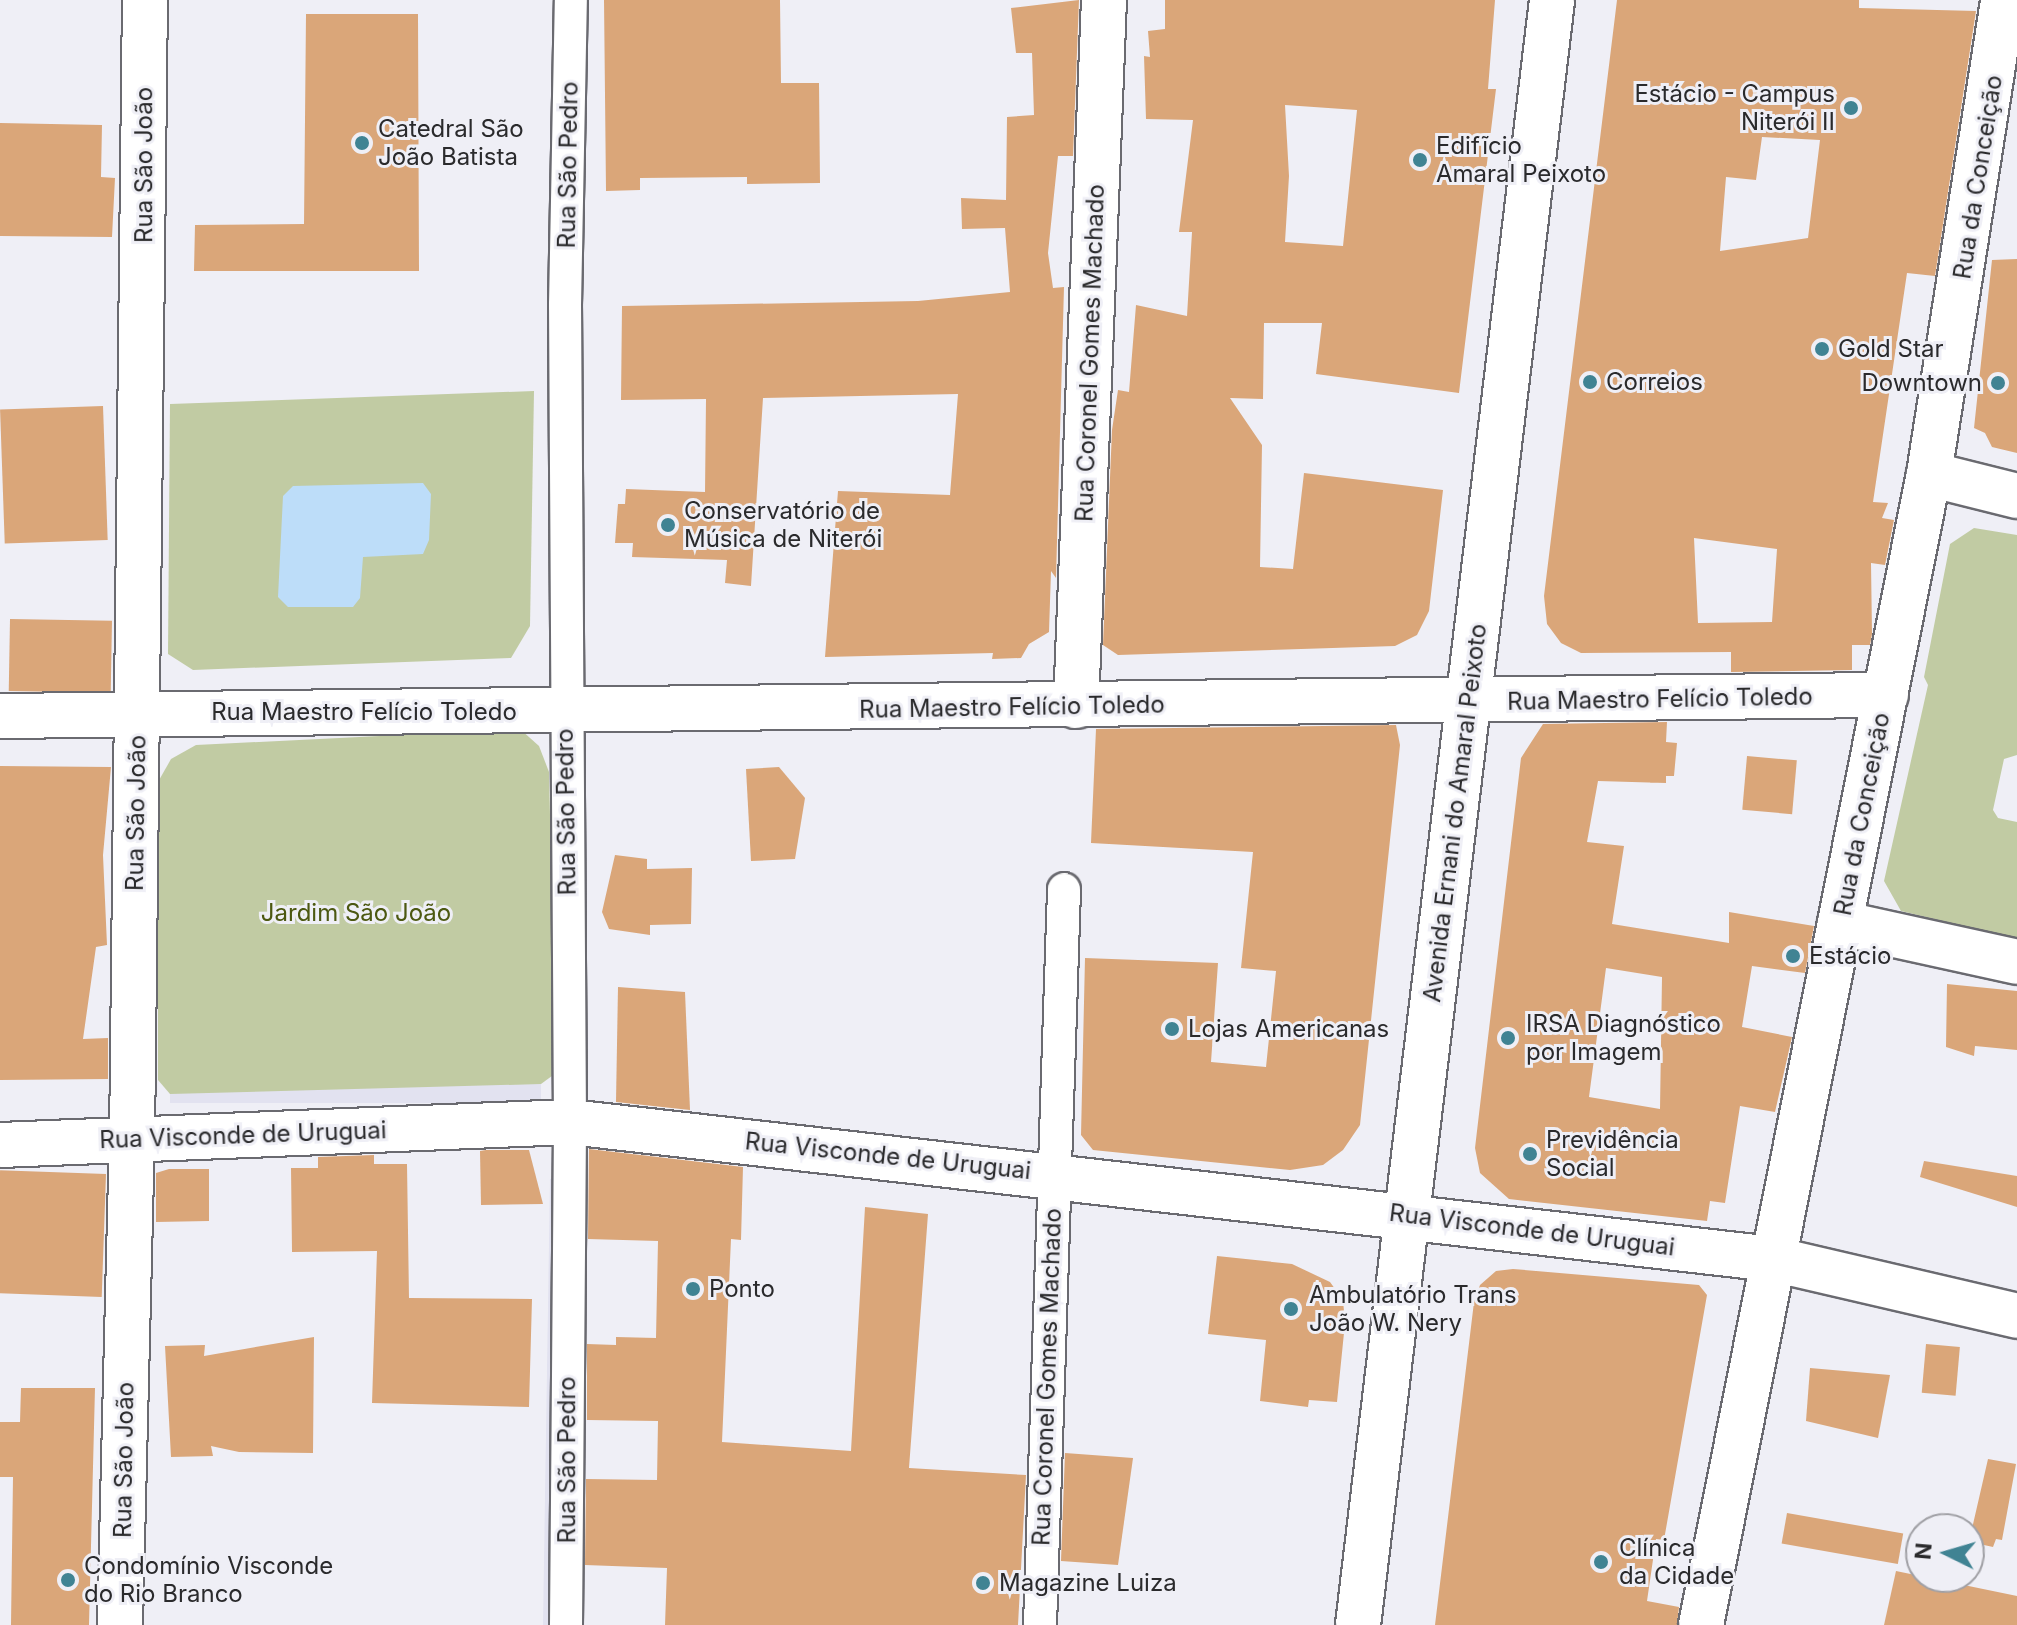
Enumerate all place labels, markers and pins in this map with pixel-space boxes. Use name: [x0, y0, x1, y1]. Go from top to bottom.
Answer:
place label: Estácio - Campus Niterói II: [1634, 80, 1835, 136]
marker: Estácio - Campus Niterói II: [1842, 99, 1860, 117]
place label: Catedral São João Batista: [378, 115, 524, 171]
place label: Edifĩcio Amaral Peixoto: [1436, 132, 1606, 188]
marker: Catedral São João Batista: [353, 134, 371, 152]
marker: Edifĩcio Amaral Peixoto: [1411, 151, 1429, 169]
place label: Gold Star: [1838, 335, 1943, 363]
marker: Gold Star: [1813, 340, 1831, 358]
place label: Correios: [1606, 368, 1703, 396]
place label: Downtown: [1862, 369, 1982, 397]
marker: Correios: [1581, 373, 1599, 391]
marker: Downtown: [1989, 374, 2007, 392]
place label: Conservatório de Música de Niterói: [684, 497, 882, 553]
marker: Conservatório de Música de Niterói: [659, 516, 677, 534]
place label: Estácio: [1809, 942, 1891, 970]
marker: Estácio: [1784, 947, 1802, 965]
place label: IRSA Diagnóstico por Imagem: [1526, 1010, 1721, 1066]
place label: Lojas Americanas: [1188, 1015, 1389, 1043]
marker: Lojas Americanas: [1163, 1020, 1181, 1038]
marker: IRSA Diagnóstico por Imagem: [1497, 1027, 1519, 1049]
place label: Previdência Social: [1546, 1126, 1679, 1182]
marker: Previdência Social: [1521, 1145, 1539, 1163]
place label: Ponto: [709, 1275, 775, 1303]
marker: Ponto: [684, 1280, 702, 1298]
place label: Ambulatório Trans João W. Nery: [1309, 1281, 1517, 1337]
marker: Ambulatório Trans João W. Nery: [1280, 1298, 1302, 1320]
place label: Clínica da Cidade: [1619, 1534, 1734, 1590]
marker: Clínica da Cidade: [1590, 1551, 1612, 1573]
place label: Condomínio Visconde do Rio Branco: [84, 1552, 333, 1608]
place label: Magazine Luiza: [999, 1569, 1177, 1597]
marker: Condomínio Visconde do Rio Branco: [59, 1571, 77, 1589]
marker: Magazine Luiza: [974, 1574, 992, 1592]

